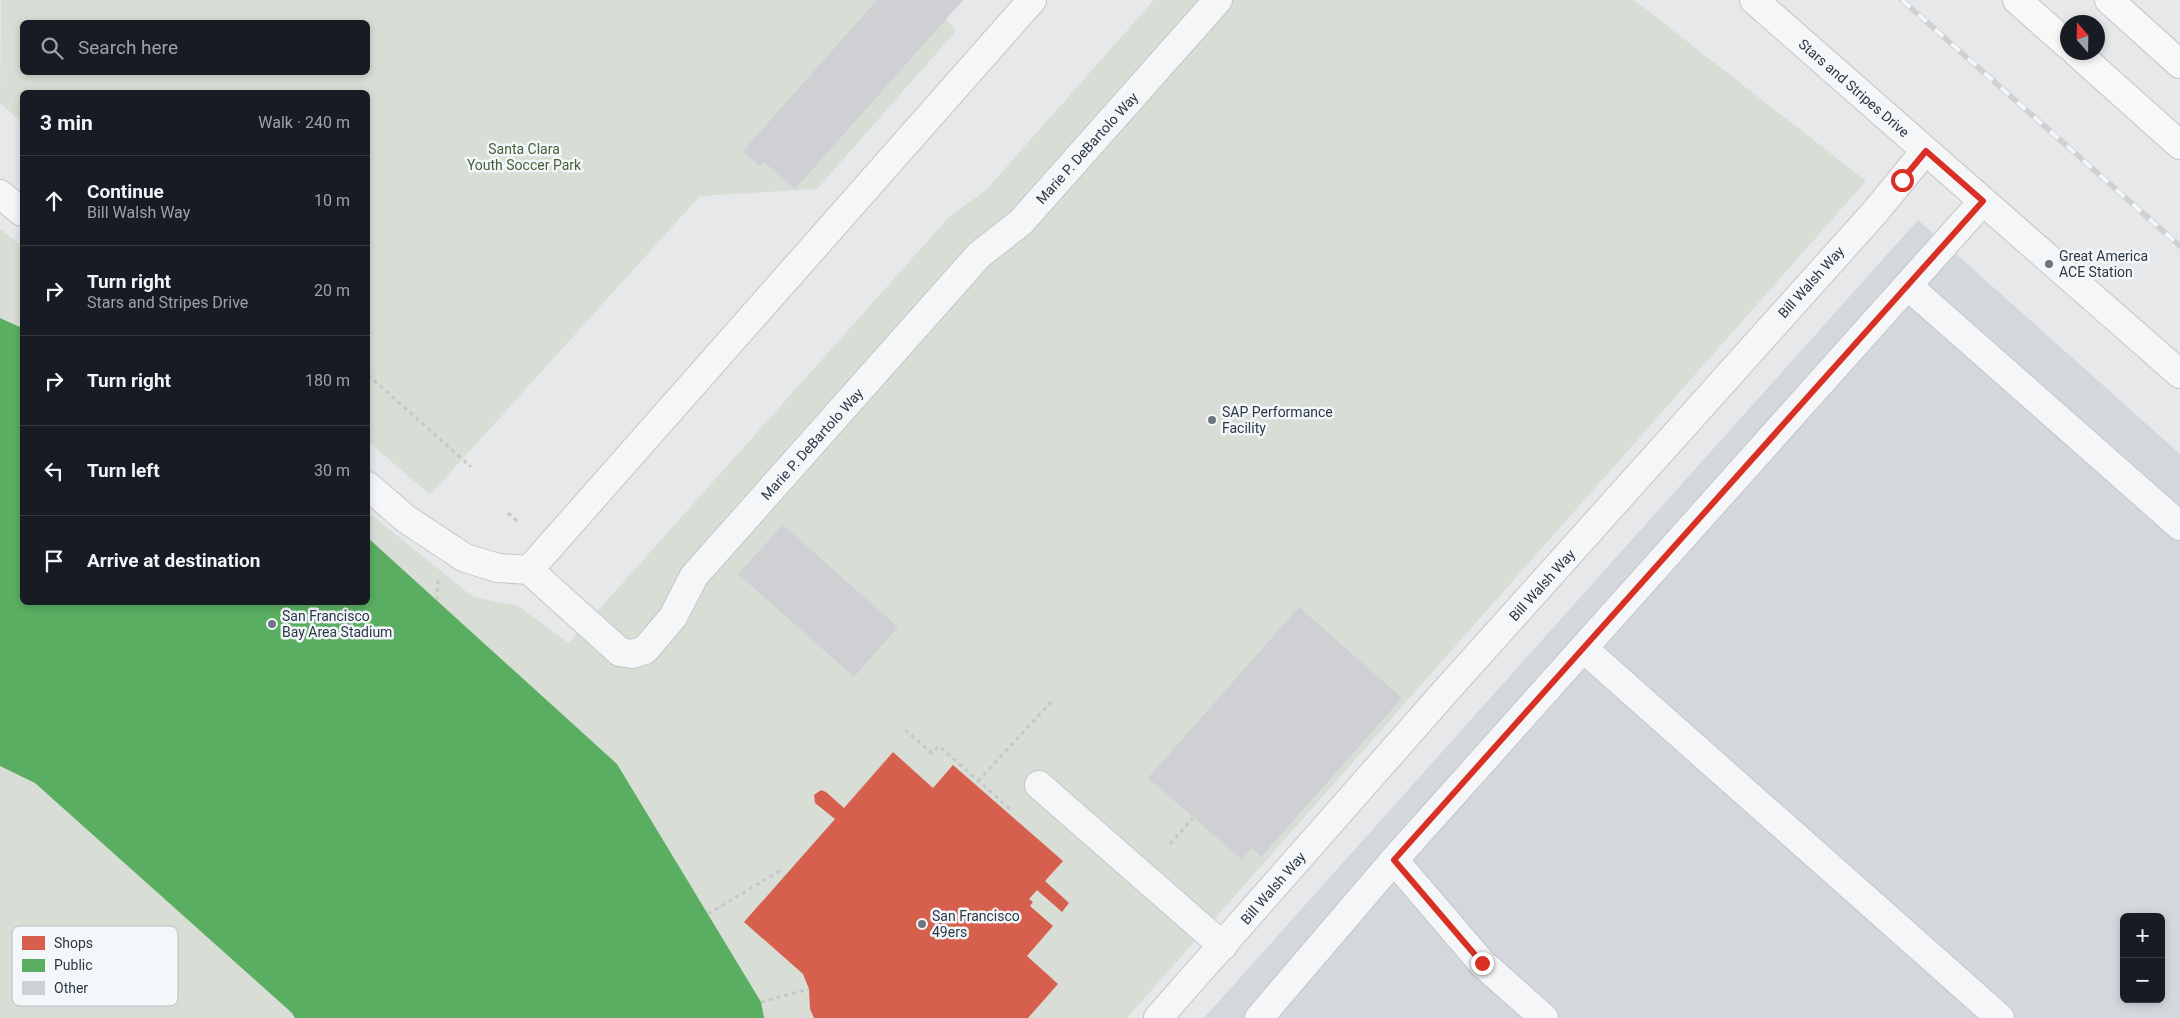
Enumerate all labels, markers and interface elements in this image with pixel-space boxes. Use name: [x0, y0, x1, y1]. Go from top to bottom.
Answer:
north arrow: [2060, 15, 2105, 60]
search box: [20, 20, 370, 75]
icon: search: [38, 34, 66, 62]
text: Search here: [78, 36, 178, 59]
street label: Stars and Stripes Drive: [1795, 36, 1913, 140]
street label: Marie P. DeBartolo Way: [1033, 89, 1141, 207]
text: 3 min: [40, 111, 93, 135]
text: Walk · 240 m: [258, 113, 350, 132]
park label: Santa Clara Youth Soccer Park: [467, 141, 582, 173]
route start: [1891, 169, 1914, 192]
text: Continue: [87, 180, 164, 203]
icon: ahead: [40, 187, 68, 215]
text: 10 m: [314, 191, 350, 210]
text: Bill Walsh Way: [87, 203, 190, 222]
street label: Bill Walsh Way: [1775, 243, 1847, 321]
place label: Great America ACE Station: [2059, 248, 2148, 280]
marker: Great America ACE Station: [2043, 258, 2055, 270]
text: Turn right: [87, 270, 171, 293]
icon: right: [40, 277, 68, 305]
text: 20 m: [314, 281, 350, 300]
text: Stars and Stripes Drive: [87, 293, 248, 312]
icon: right: [40, 367, 68, 395]
text: Turn right: [87, 369, 171, 392]
text: 180 m: [305, 371, 350, 390]
street label: Marie P. DeBartolo Way: [758, 385, 866, 503]
place label: SAP Performance Facility: [1222, 404, 1333, 436]
marker: SAP Performance Facility: [1206, 414, 1218, 426]
icon: left: [40, 457, 68, 485]
text: Turn left: [87, 459, 160, 482]
text: 30 m: [314, 461, 350, 480]
street label: Bill Walsh Way: [1506, 546, 1578, 624]
icon: arrive: [40, 547, 68, 575]
text: Arrive at destination: [87, 549, 260, 572]
place label: San Francisco Bay Area Stadium: [282, 608, 392, 640]
marker: San Francisco Bay Area Stadium: [266, 618, 278, 630]
street label: Bill Walsh Way: [1237, 848, 1309, 927]
place label: San Francisco 49ers: [932, 908, 1020, 940]
map controls: [2120, 913, 2165, 1003]
button: +: [2120, 913, 2165, 958]
marker: San Francisco 49ers: [916, 918, 928, 930]
legend: [12, 926, 178, 1006]
text: Shops: [54, 935, 93, 951]
route end: [1471, 952, 1494, 975]
text: Public: [54, 957, 93, 973]
button: −: [2120, 958, 2165, 1003]
text: Other: [54, 980, 88, 996]

